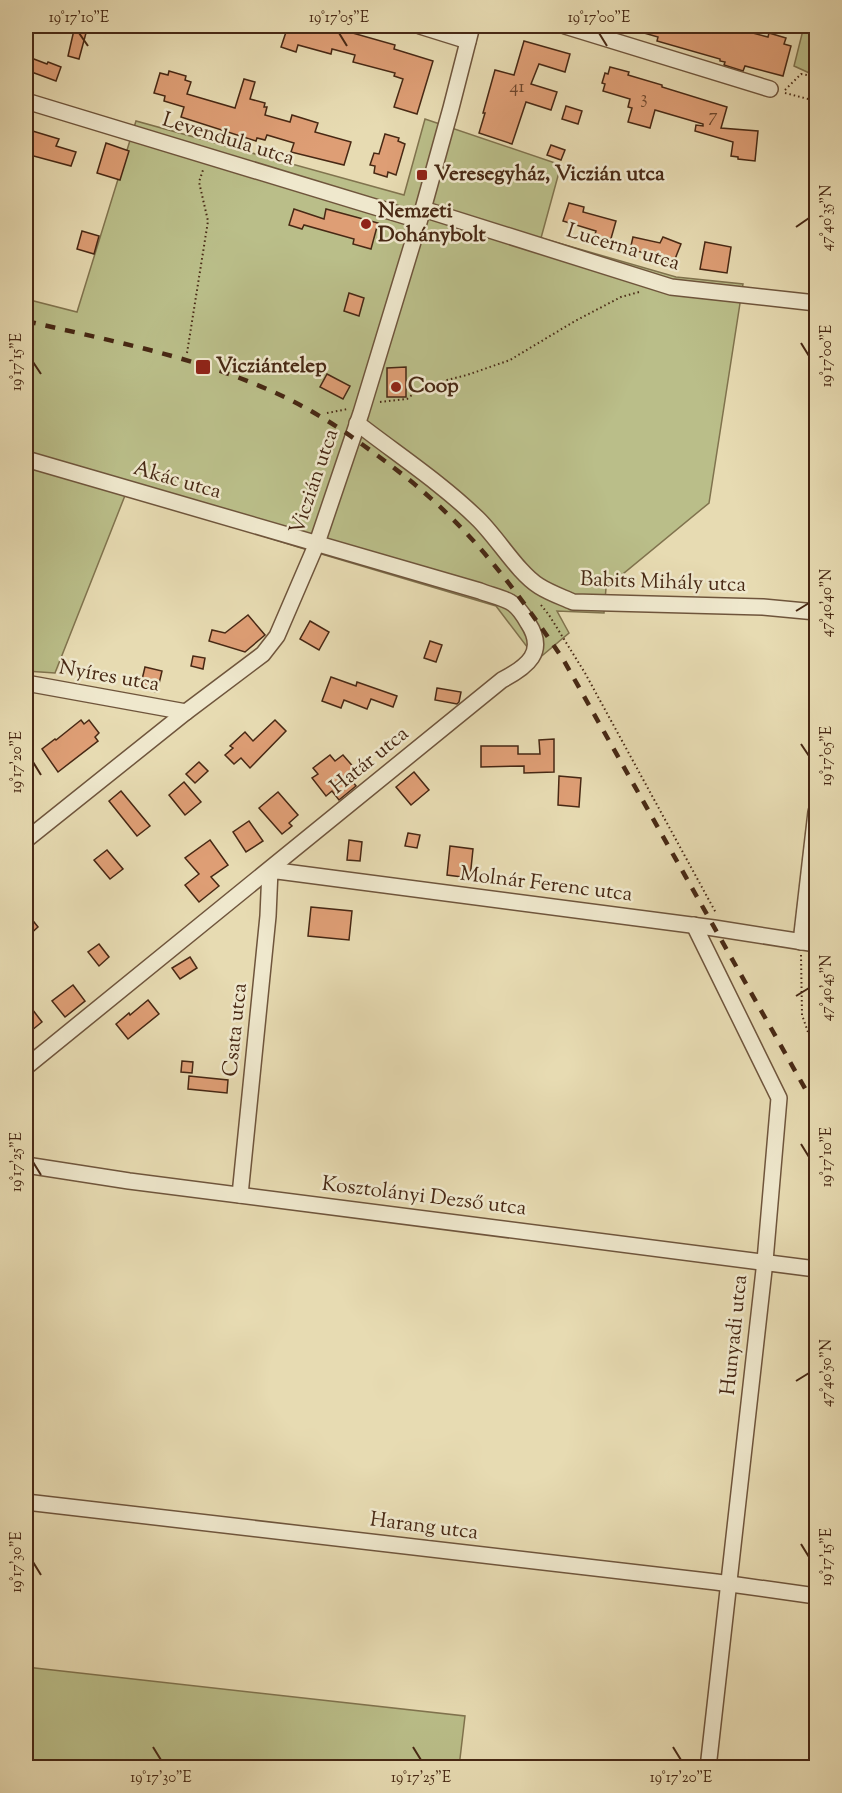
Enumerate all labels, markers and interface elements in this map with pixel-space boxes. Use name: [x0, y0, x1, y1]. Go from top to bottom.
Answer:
text: 19°17'10"E: [49, 8, 109, 29]
text: 19°17'05"E: [309, 8, 369, 29]
text: 19°17'00"E: [568, 8, 630, 29]
house number: 41: [509, 75, 525, 101]
house number: 3: [640, 86, 648, 112]
house number: 7: [708, 104, 718, 130]
street label: Levendula utca: [158, 106, 298, 174]
place label: Veresegyház, Viczián utca: [434, 160, 665, 190]
marker: Veresegyház, Viczián utca: [415, 168, 429, 182]
text: 47°40'35"N: [817, 185, 838, 251]
place label: Nemzeti Dohánybolt: [378, 197, 487, 251]
marker: Nemzeti Dohánybolt: [359, 217, 373, 231]
street label: Lucerna utca: [563, 217, 684, 280]
text: 19°17'00"E: [817, 325, 838, 387]
text: 19°17'15"E: [7, 333, 28, 391]
place label: Vicziántelep: [216, 352, 327, 382]
marker: Vicziántelep: [194, 358, 212, 376]
place label: Coop: [408, 372, 459, 402]
marker: Coop: [389, 380, 403, 394]
street label: Viczián utca: [283, 425, 347, 539]
street label: Akác utca: [129, 454, 225, 508]
street label: Babits Mihály utca: [579, 565, 747, 601]
text: 47°40'40"N: [817, 569, 838, 637]
street label: Nyíres utca: [56, 653, 162, 701]
street label: Határ utca: [324, 720, 416, 802]
text: 19°17'05"E: [817, 726, 838, 786]
text: 19°17'20"E: [7, 731, 28, 793]
street label: Molnár Ferenc utca: [458, 860, 634, 911]
text: 47°40'45"N: [817, 955, 838, 1021]
street label: Csata utca: [216, 981, 256, 1078]
text: 19°17'10"E: [817, 1127, 838, 1187]
text: 19°17'25"E: [7, 1132, 28, 1192]
street label: Kosztolányi Dezső utca: [320, 1170, 528, 1224]
street label: Hunyadi utca: [714, 1273, 756, 1397]
text: 47°40'50"N: [817, 1339, 838, 1407]
street label: Harang utca: [368, 1505, 480, 1549]
text: 19°17'15"E: [817, 1528, 838, 1586]
text: 19°17'30"E: [7, 1531, 28, 1593]
text: 19°17'30"E: [130, 1768, 192, 1789]
text: 19°17'25"E: [391, 1768, 451, 1789]
text: 19°17'20"E: [650, 1768, 712, 1789]

